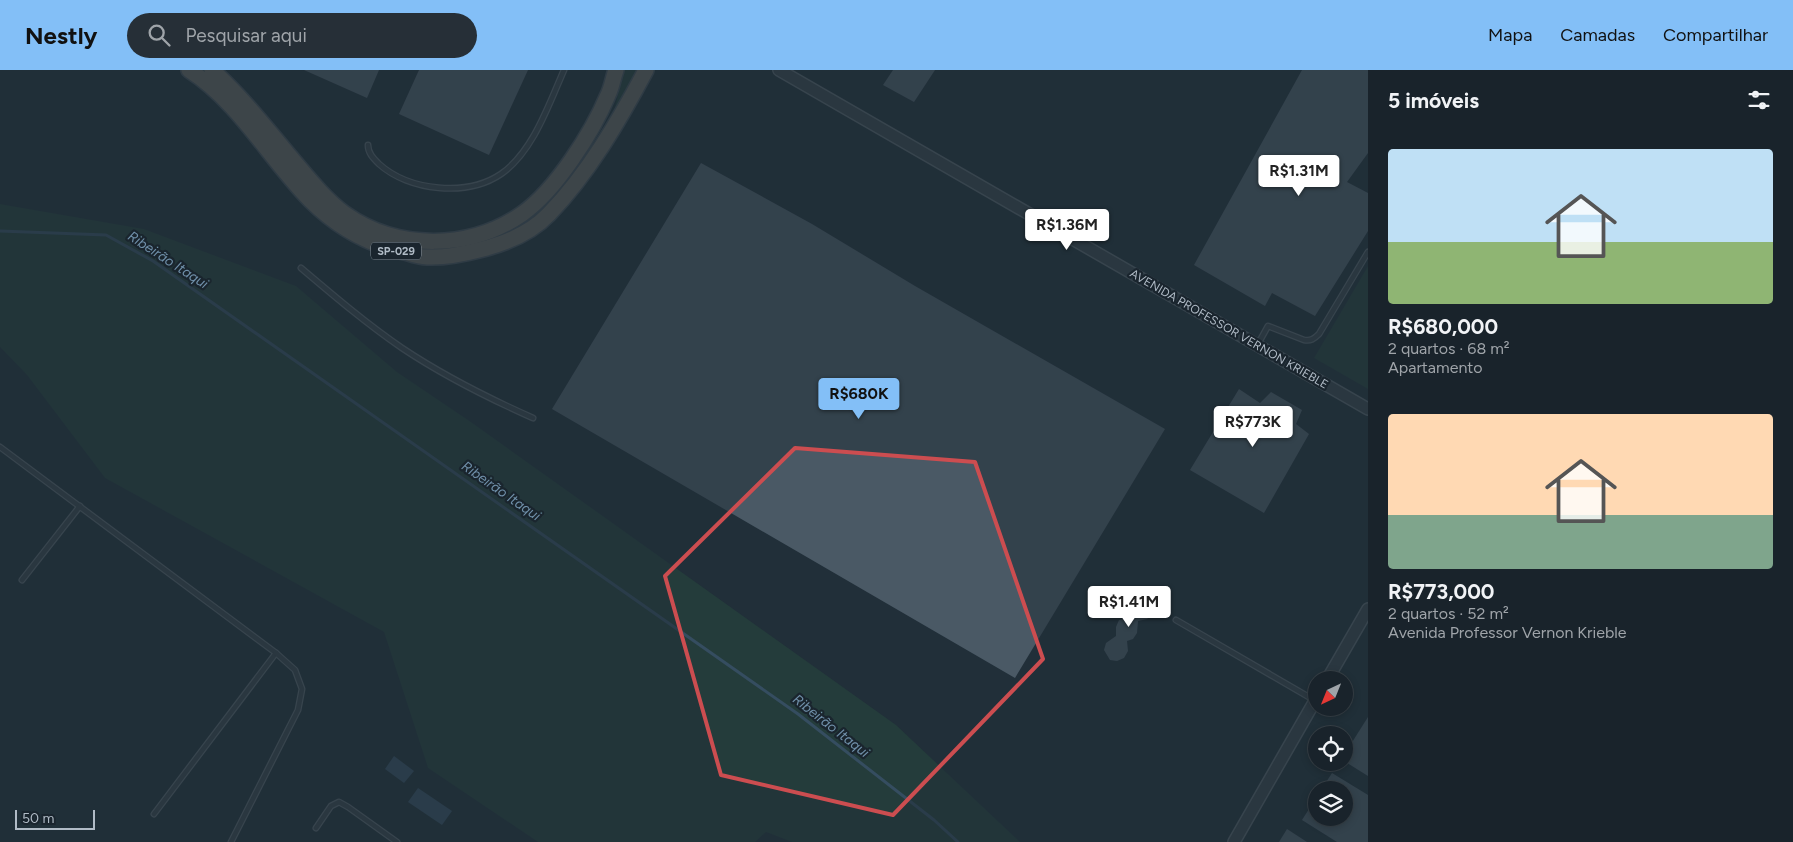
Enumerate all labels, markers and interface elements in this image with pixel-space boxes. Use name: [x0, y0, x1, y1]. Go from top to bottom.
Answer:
search box: [127, 13, 477, 58]
text: Nestly: [25, 21, 97, 50]
icon: search: [145, 21, 173, 49]
text: Pesquisar aqui: [185, 24, 307, 47]
text: Mapa: [1488, 24, 1532, 46]
text: Camadas: [1560, 24, 1635, 46]
text: Compartilhar: [1663, 24, 1768, 46]
icon: filters: [1745, 86, 1773, 114]
text: 5 imóveis: [1388, 88, 1479, 113]
pin: R$1.31M: [1253, 154, 1345, 197]
text: R$1.31M: [1269, 161, 1329, 180]
icon: home: [1536, 181, 1626, 271]
pin: R$1.36M: [1021, 208, 1113, 251]
text: R$1.36M: [1036, 215, 1098, 234]
water label: Ribeirão Itaqui: [125, 228, 212, 293]
road number: SP-029: [371, 242, 421, 260]
street label: AVENIDA PROFESSOR VERNON KRIEBLE: [1127, 266, 1331, 392]
text: R$680,000: [1388, 314, 1498, 339]
text: 2 quartos · 68 m²: [1388, 339, 1510, 358]
text: Apartamento: [1388, 358, 1483, 377]
pin: R$680K: [818, 378, 900, 420]
text: R$680K: [829, 384, 889, 403]
pin: R$773K: [1212, 406, 1294, 448]
text: R$773K: [1225, 412, 1281, 431]
icon: home: [1536, 446, 1626, 536]
water label: Ribeirão Itaqui: [458, 458, 544, 525]
text: R$773,000: [1388, 579, 1494, 604]
pin: R$1.41M: [1083, 586, 1175, 628]
text: R$1.41M: [1099, 592, 1159, 611]
text: 2 quartos · 52 m²: [1388, 604, 1509, 623]
text: Avenida Professor Vernon Krieble: [1388, 623, 1627, 642]
north arrow: [1308, 671, 1352, 716]
map controls: [1308, 671, 1353, 826]
water label: Ribeirão Itaqui: [789, 691, 873, 762]
button: locate: [1308, 726, 1353, 771]
button: layers: [1308, 781, 1353, 826]
scale bar: [15, 807, 95, 830]
text: 50 m: [22, 810, 54, 827]

